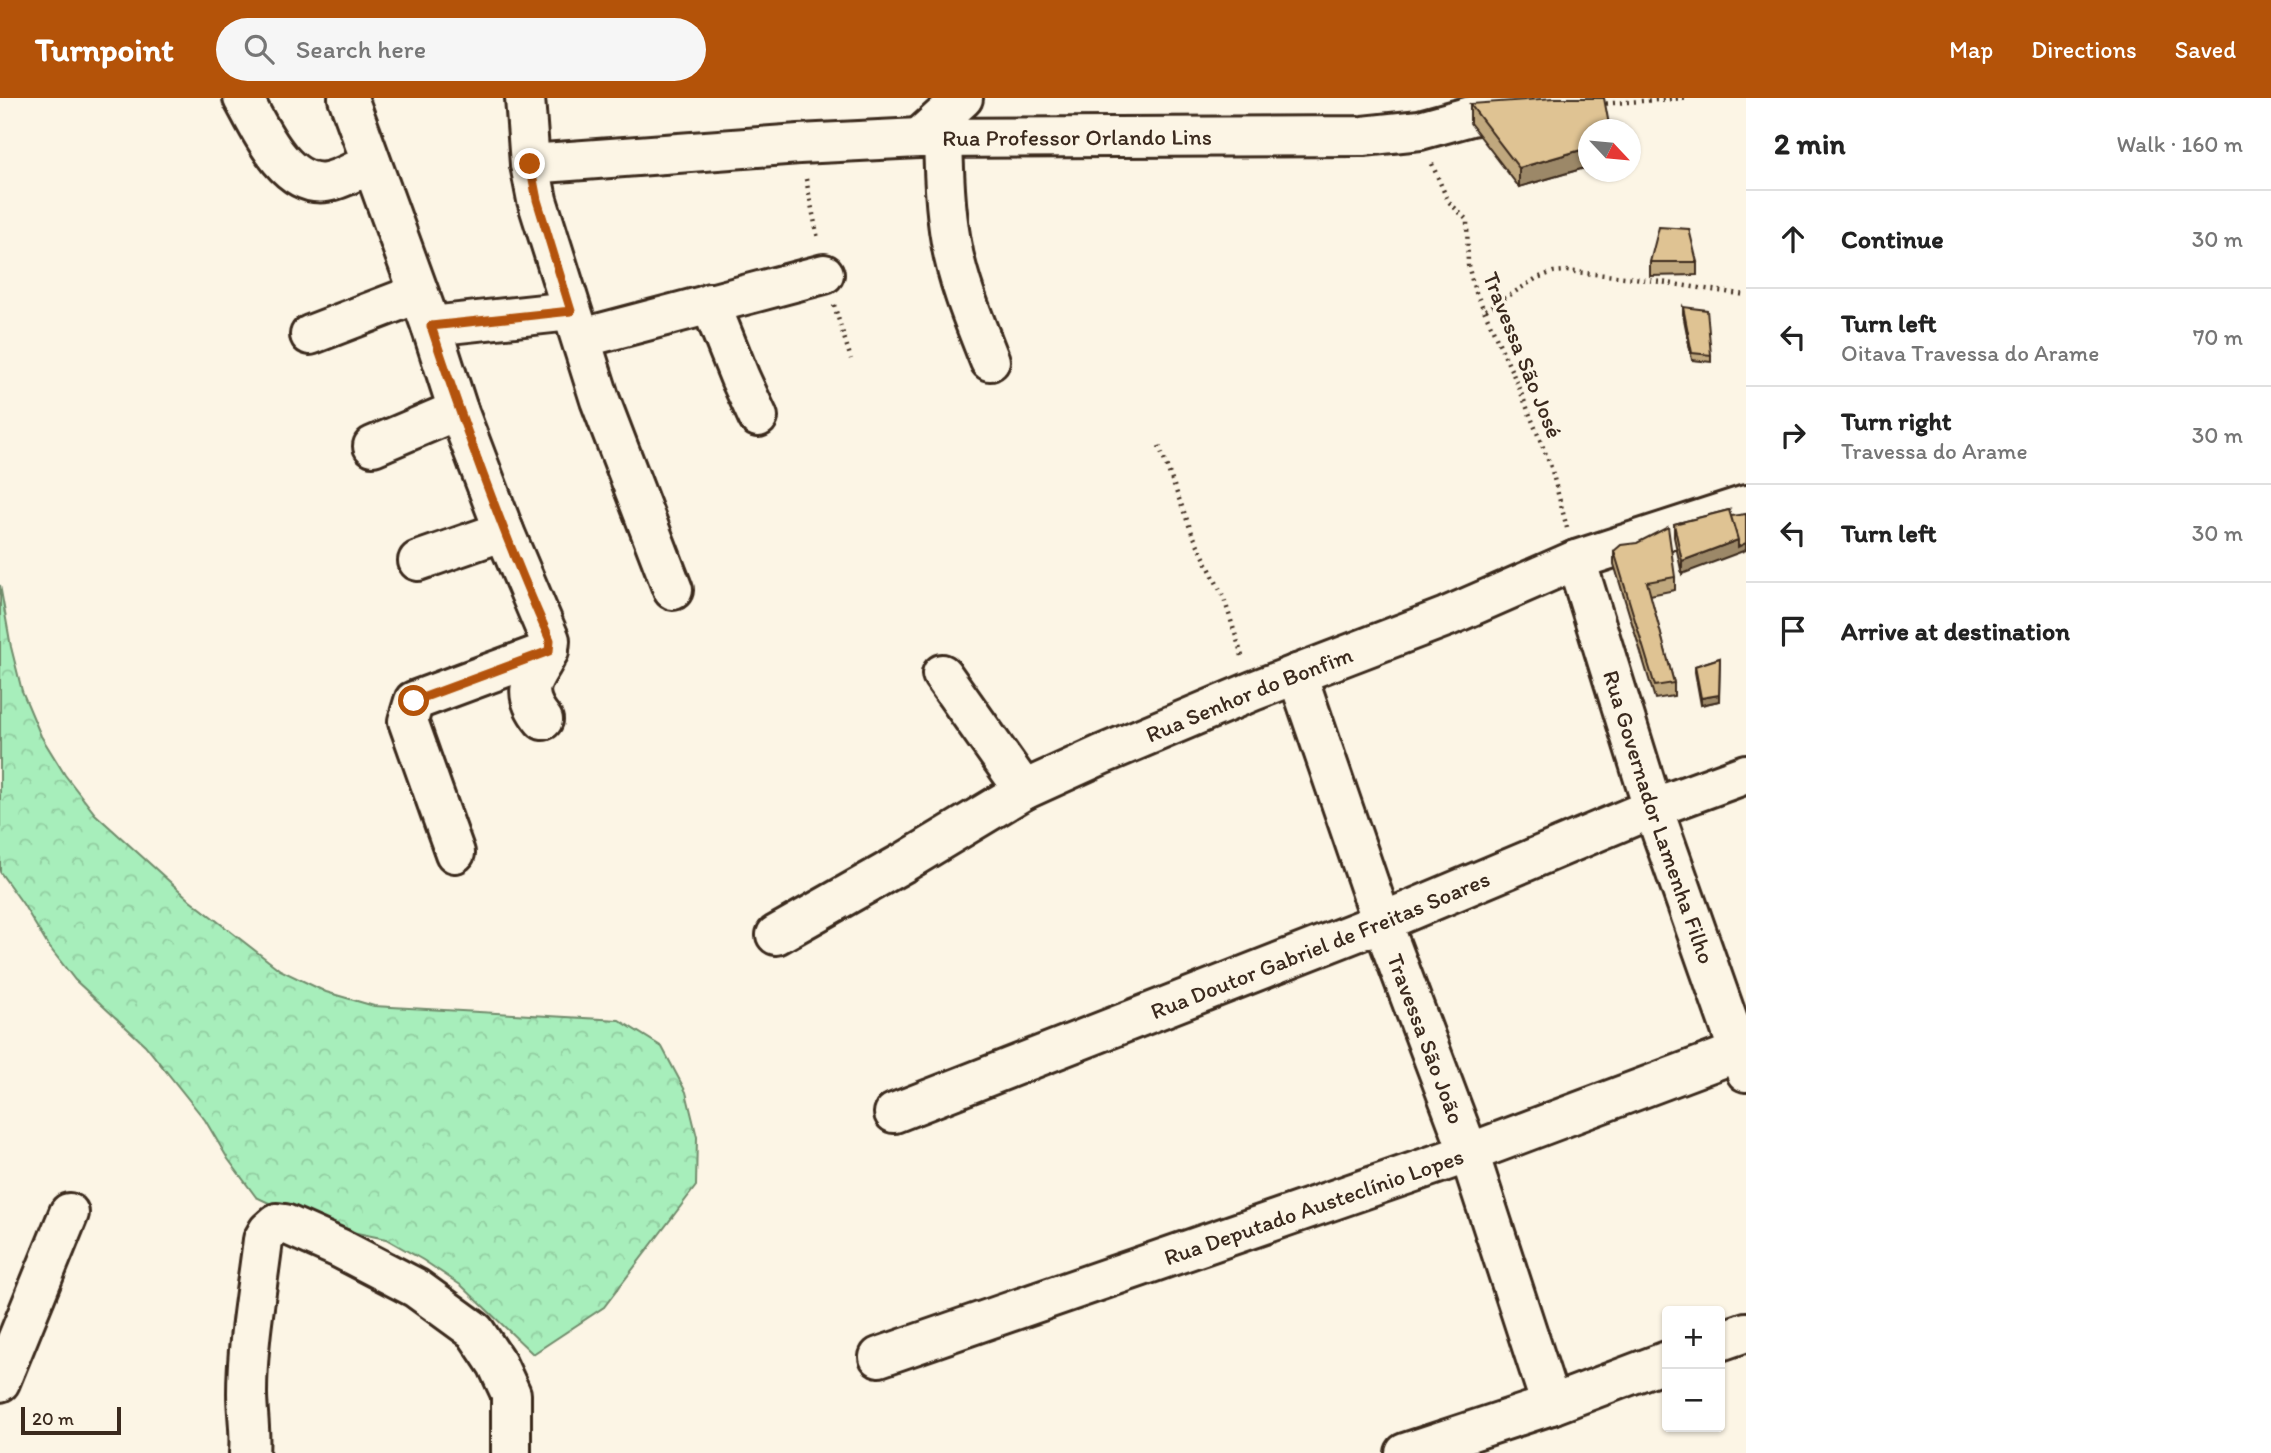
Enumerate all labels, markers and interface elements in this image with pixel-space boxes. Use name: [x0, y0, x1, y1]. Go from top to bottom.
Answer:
search box: [216, 18, 706, 81]
text: Turnpoint: [35, 30, 174, 69]
icon: search: [240, 30, 278, 68]
text: Search here: [296, 33, 426, 65]
text: Map: [1949, 35, 1993, 64]
text: Directions: [2031, 35, 2137, 64]
text: Saved: [2175, 35, 2236, 64]
north arrow: [1578, 119, 1641, 182]
street label: Rua Professor Orlando Lins: [942, 123, 1212, 152]
text: 2 min: [1774, 125, 1845, 162]
text: Walk · 160 m: [2117, 130, 2243, 158]
route end: [514, 148, 545, 179]
icon: ahead: [1774, 220, 1812, 258]
text: Continue: [1841, 223, 1944, 255]
text: 30 m: [2192, 225, 2243, 253]
street label: Travessa São José: [1477, 268, 1569, 442]
text: Turn left: [1841, 307, 1937, 339]
icon: left: [1774, 318, 1812, 356]
text: 70 m: [2193, 323, 2243, 351]
text: Oitava Travessa do Arame: [1841, 339, 2099, 367]
text: Turn right: [1841, 405, 1952, 437]
icon: right: [1774, 416, 1812, 454]
text: 30 m: [2192, 421, 2243, 449]
text: Travessa do Arame: [1841, 437, 2027, 465]
icon: left: [1774, 514, 1812, 552]
text: Turn left: [1841, 517, 1937, 549]
text: 30 m: [2192, 519, 2243, 547]
icon: arrive: [1774, 612, 1812, 650]
text: Arrive at destination: [1841, 615, 2070, 647]
street label: Rua Senhor do Bonfim: [1142, 640, 1356, 749]
street label: Rua Governador Lamenha Filho: [1597, 667, 1721, 968]
route start: [398, 685, 429, 716]
street label: Rua Doutor Gabriel de Freitas Soares: [1146, 864, 1494, 1025]
street label: Travessa São João: [1381, 950, 1471, 1128]
street label: Rua Deputado Austeclínio Lopes: [1160, 1142, 1467, 1271]
map controls: [1662, 1306, 1725, 1432]
button: +: [1662, 1306, 1725, 1369]
button: −: [1662, 1369, 1725, 1432]
scale bar: [21, 1404, 121, 1436]
text: 20 m: [32, 1407, 74, 1430]

